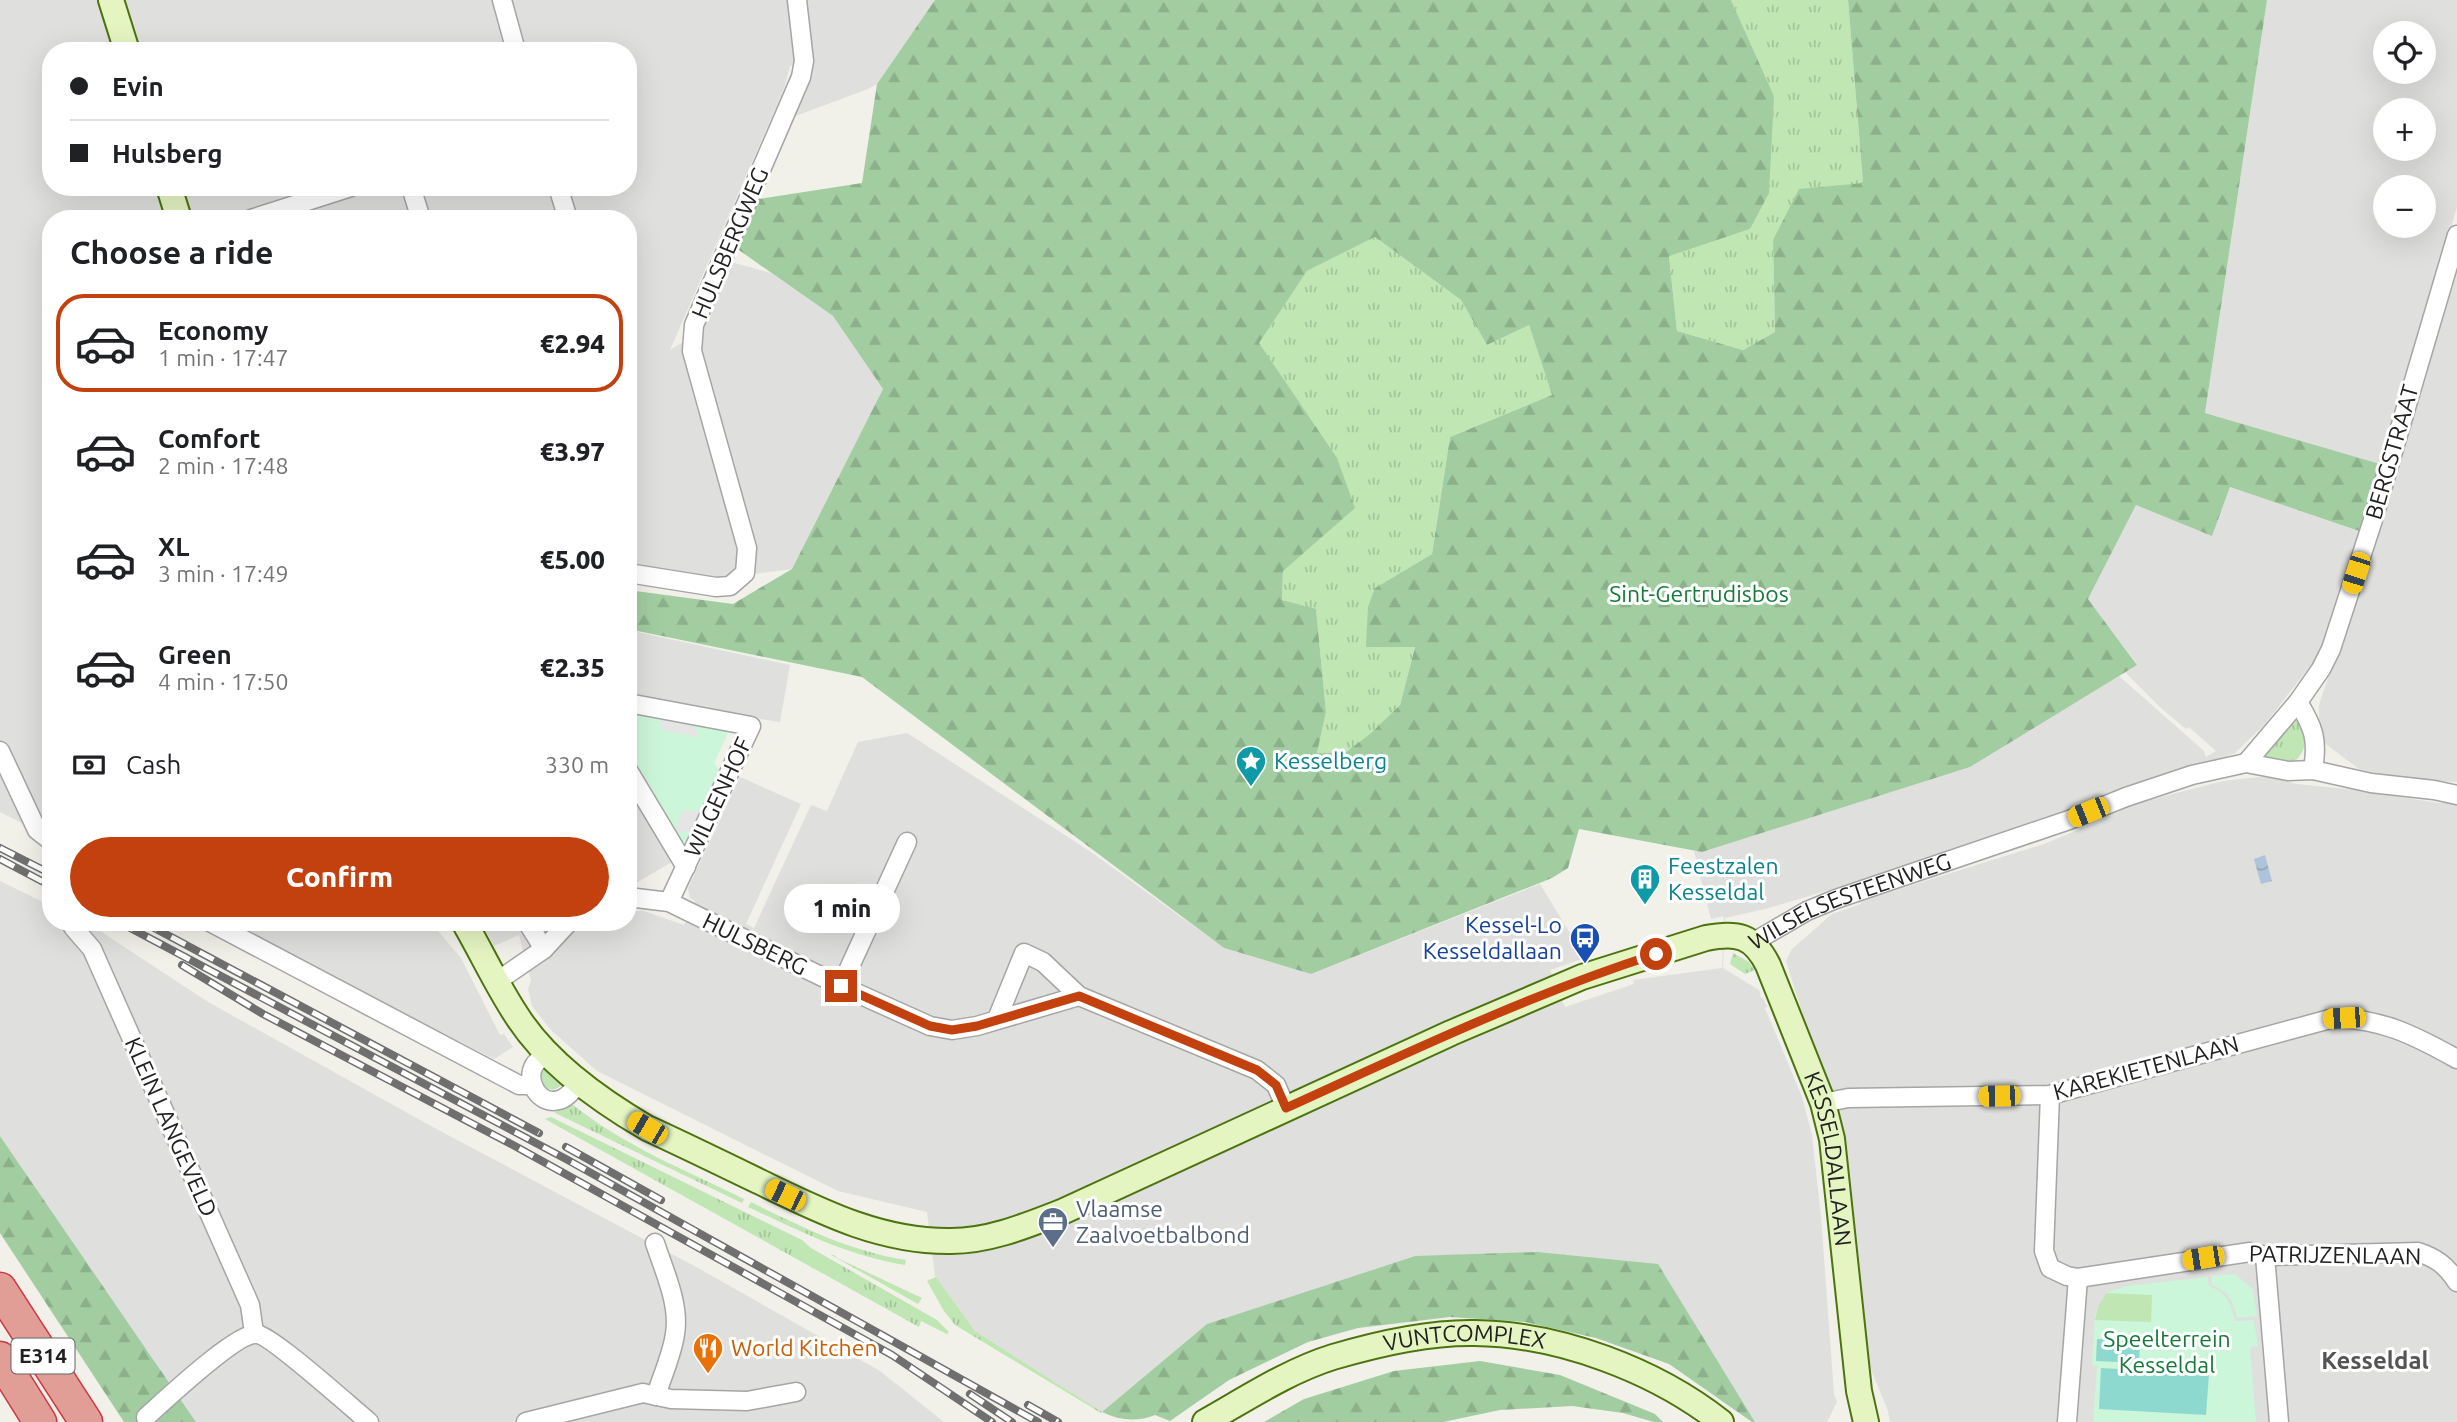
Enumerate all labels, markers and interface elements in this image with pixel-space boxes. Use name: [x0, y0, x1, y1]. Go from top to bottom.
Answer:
map controls: [2373, 21, 2436, 238]
button: locate: [2373, 21, 2436, 84]
text: Evin: [112, 72, 164, 101]
button: +: [2373, 98, 2436, 161]
text: Hulsberg: [112, 139, 223, 168]
street label: HULSBERGWEG: [686, 163, 773, 322]
button: −: [2373, 175, 2436, 238]
text: Choose a ride: [70, 234, 273, 270]
icon: car: [74, 312, 137, 375]
text: Economy: [158, 316, 268, 345]
text: €2.94: [540, 329, 605, 358]
text: 1 min · 17:47: [158, 345, 289, 370]
street label: BERGSTRAAT: [2360, 381, 2423, 522]
icon: car: [74, 420, 137, 483]
text: Comfort: [158, 424, 261, 453]
text: €3.97: [540, 437, 605, 466]
text: 2 min · 17:48: [158, 453, 289, 478]
icon: car: [74, 528, 137, 591]
text: XL: [158, 532, 189, 561]
text: €5.00: [540, 545, 605, 574]
car: [2340, 550, 2373, 596]
text: 3 min · 17:49: [158, 561, 289, 586]
park label: Sint-Gertrudisbos: [1609, 581, 1789, 606]
icon: car: [74, 636, 137, 699]
text: Green: [158, 640, 232, 669]
text: €2.35: [540, 653, 605, 682]
text: 4 min · 17:50: [158, 669, 289, 694]
street label: WILGENHOF: [679, 733, 756, 860]
place icon: Kesselberg: [1234, 744, 1268, 788]
icon: cash: [70, 746, 108, 784]
place label: Kesselberg: [1274, 748, 1387, 773]
text: Cash: [126, 750, 181, 779]
text: 330 m: [545, 752, 609, 777]
car: [2065, 794, 2112, 830]
button: Confirm: [70, 837, 609, 917]
street label: WILSELSESTEENWEG: [1744, 848, 1954, 954]
place label: Feestzalen Kesseldal: [1668, 853, 1779, 904]
building icon: Feestzalen Kesseldal: [1628, 862, 1662, 906]
callout: 1 min: [783, 884, 899, 934]
text: 1 min: [813, 896, 871, 921]
street label: HULSBERG: [699, 908, 811, 979]
place label: Kessel-Lo Kesseldallaan: [1423, 912, 1562, 963]
bus stop icon: Kessel-Lo Kesseldallaan: [1568, 921, 1602, 965]
route start: [1640, 938, 1672, 970]
route end: [825, 970, 857, 1002]
car: [2323, 1006, 2366, 1030]
street label: KAREKIETENLAAN: [2050, 1031, 2242, 1104]
street label: KLEIN LANGEVELD: [121, 1033, 222, 1220]
street label: KESSELDALLAAN: [1800, 1068, 1856, 1248]
car: [1978, 1085, 2021, 1107]
car: [624, 1108, 671, 1148]
car: [762, 1176, 809, 1214]
place label: Vlaamse Zaalvoetbalbond: [1076, 1196, 1250, 1247]
office icon: Vlaamse Zaalvoetbalbond: [1036, 1205, 1070, 1249]
street label: PATRIJZENLAAN: [2249, 1240, 2421, 1269]
car: [2181, 1244, 2226, 1272]
street label: VUNTCOMPLEX: [1381, 1320, 1548, 1355]
park label: Speelterrein Kesseldal: [2103, 1326, 2231, 1377]
restaurant icon: World Kitchen: [691, 1331, 725, 1375]
place label: World Kitchen: [731, 1335, 878, 1360]
road number: E314: [12, 1338, 74, 1374]
district label: Kesseldal: [2321, 1347, 2429, 1374]

